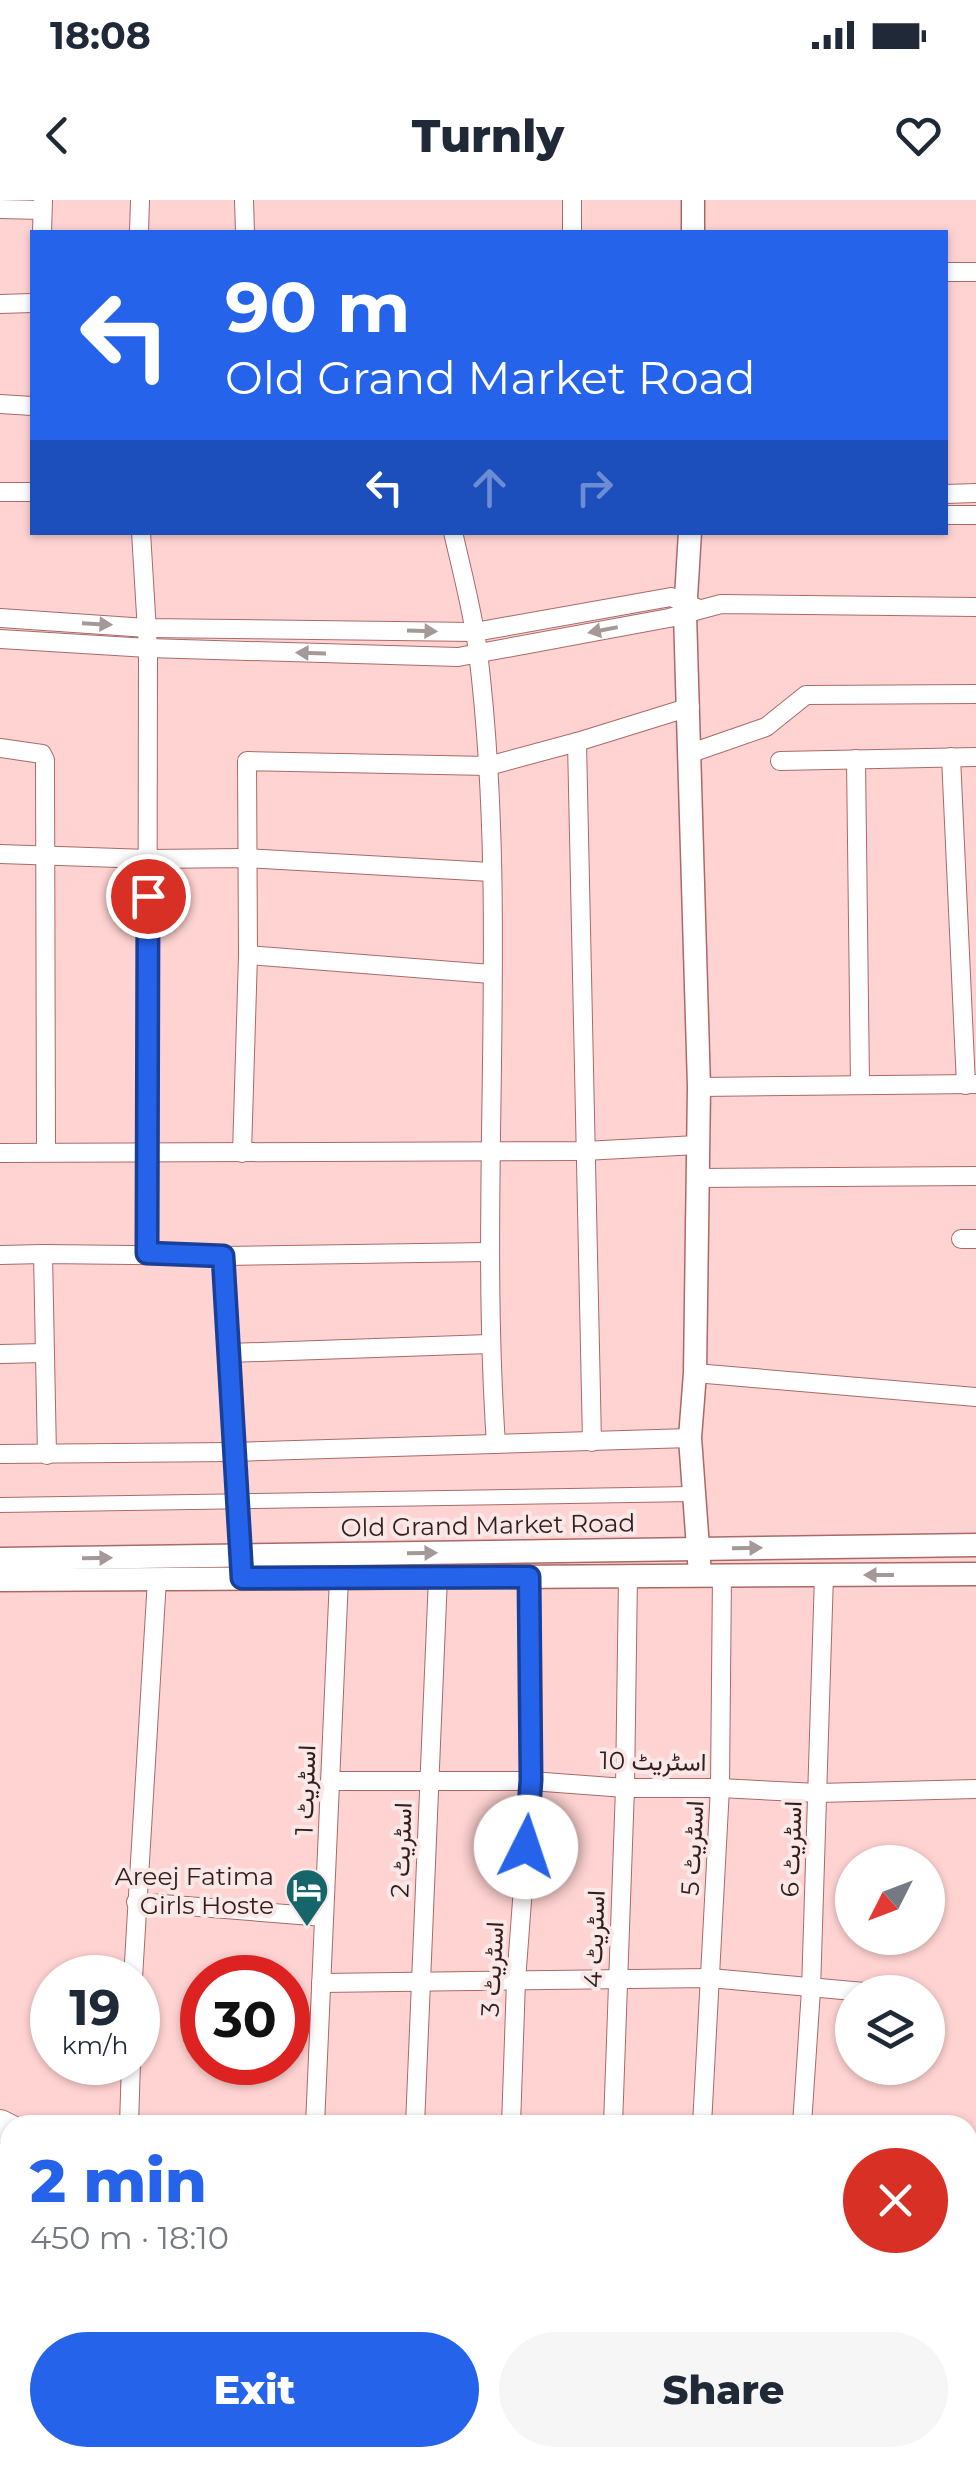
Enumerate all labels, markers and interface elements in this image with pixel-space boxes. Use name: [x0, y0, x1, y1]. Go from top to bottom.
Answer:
text: 18:08: [50, 12, 151, 59]
icon: back: [30, 108, 85, 163]
text: Turnly: [412, 108, 564, 163]
icon: heart: [891, 108, 946, 163]
text: 90 m: [225, 264, 410, 350]
icon: left: [60, 270, 190, 400]
text: Old Grand Market Road: [225, 350, 756, 405]
icon: left: [357, 460, 412, 515]
icon: ahead: [462, 460, 517, 515]
icon: right: [567, 460, 622, 515]
one-way arrow: [82, 616, 114, 632]
one-way arrow: [587, 622, 618, 638]
one-way arrow: [407, 623, 439, 639]
one-way arrow: [294, 645, 326, 661]
pin: [106, 854, 191, 939]
icon: arrive: [121, 869, 176, 924]
street label: Old Grand Market Road: [340, 1507, 636, 1543]
one-way arrow: [732, 1540, 764, 1556]
one-way arrow: [407, 1545, 439, 1561]
one-way arrow: [82, 1549, 114, 1565]
one-way arrow: [862, 1567, 894, 1583]
street label: اسٹریٹ 1: [288, 1744, 323, 1836]
street label: اسٹریٹ 10: [599, 1745, 707, 1778]
position arrow: [474, 1795, 578, 1899]
street label: اسٹریٹ 5: [675, 1800, 710, 1896]
street label: اسٹریٹ 6: [774, 1800, 809, 1898]
street label: اسٹریٹ 2: [384, 1802, 419, 1898]
north arrow: [835, 1845, 945, 1955]
map controls: [835, 1845, 945, 2085]
place label: Areej Fatima Girls Hoste: [115, 1861, 274, 1920]
hotel icon: Areej Fatima Girls Hoste: [284, 1867, 330, 1928]
street label: اسٹریٹ 4: [577, 1890, 612, 1988]
street label: اسٹریٹ 3: [475, 1921, 510, 2017]
speed limit sign: 30: [180, 1955, 310, 2085]
button: layers: [835, 1975, 945, 2085]
text: 19: [69, 1977, 121, 2038]
text: km/h: [62, 2030, 128, 2060]
text: 2 min: [30, 2144, 207, 2217]
button: close: [843, 2148, 948, 2253]
text: 450 m · 18:10: [30, 2218, 229, 2257]
button: Exit: [30, 2332, 479, 2447]
button: Share: [499, 2332, 948, 2447]

